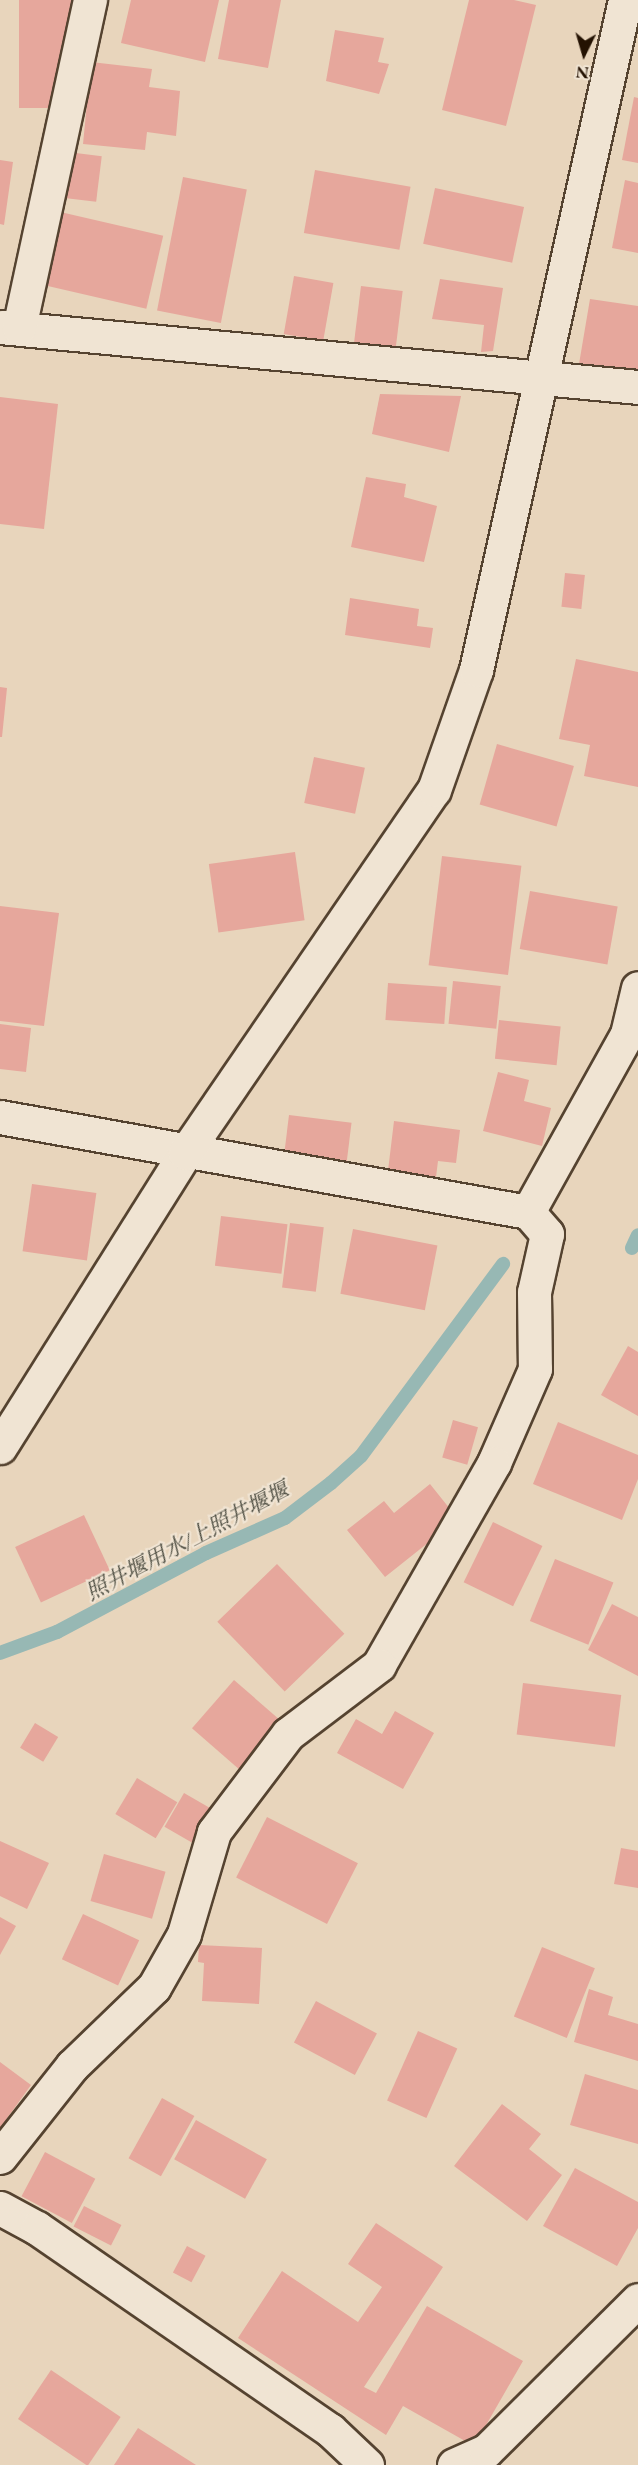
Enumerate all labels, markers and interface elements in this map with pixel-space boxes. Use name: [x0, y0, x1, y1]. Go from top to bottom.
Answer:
north arrow: [554, 24, 614, 84]
text: N: [575, 61, 590, 83]
water label: 照井堰用水/上照井堰堰: [81, 1476, 293, 1606]

